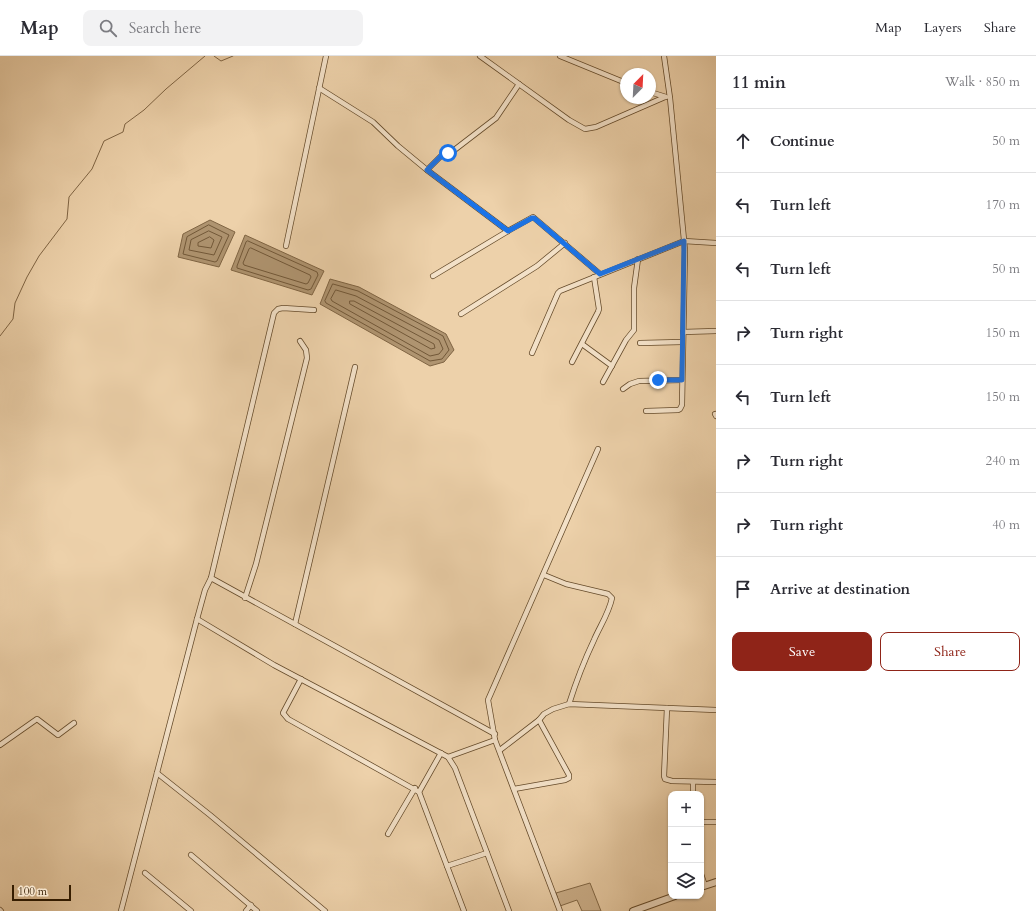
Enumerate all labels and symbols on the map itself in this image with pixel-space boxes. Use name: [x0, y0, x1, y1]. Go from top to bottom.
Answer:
north arrow: [620, 68, 656, 104]
route start: [439, 144, 457, 162]
route end: [649, 371, 667, 389]
scale bar: [12, 883, 71, 902]

